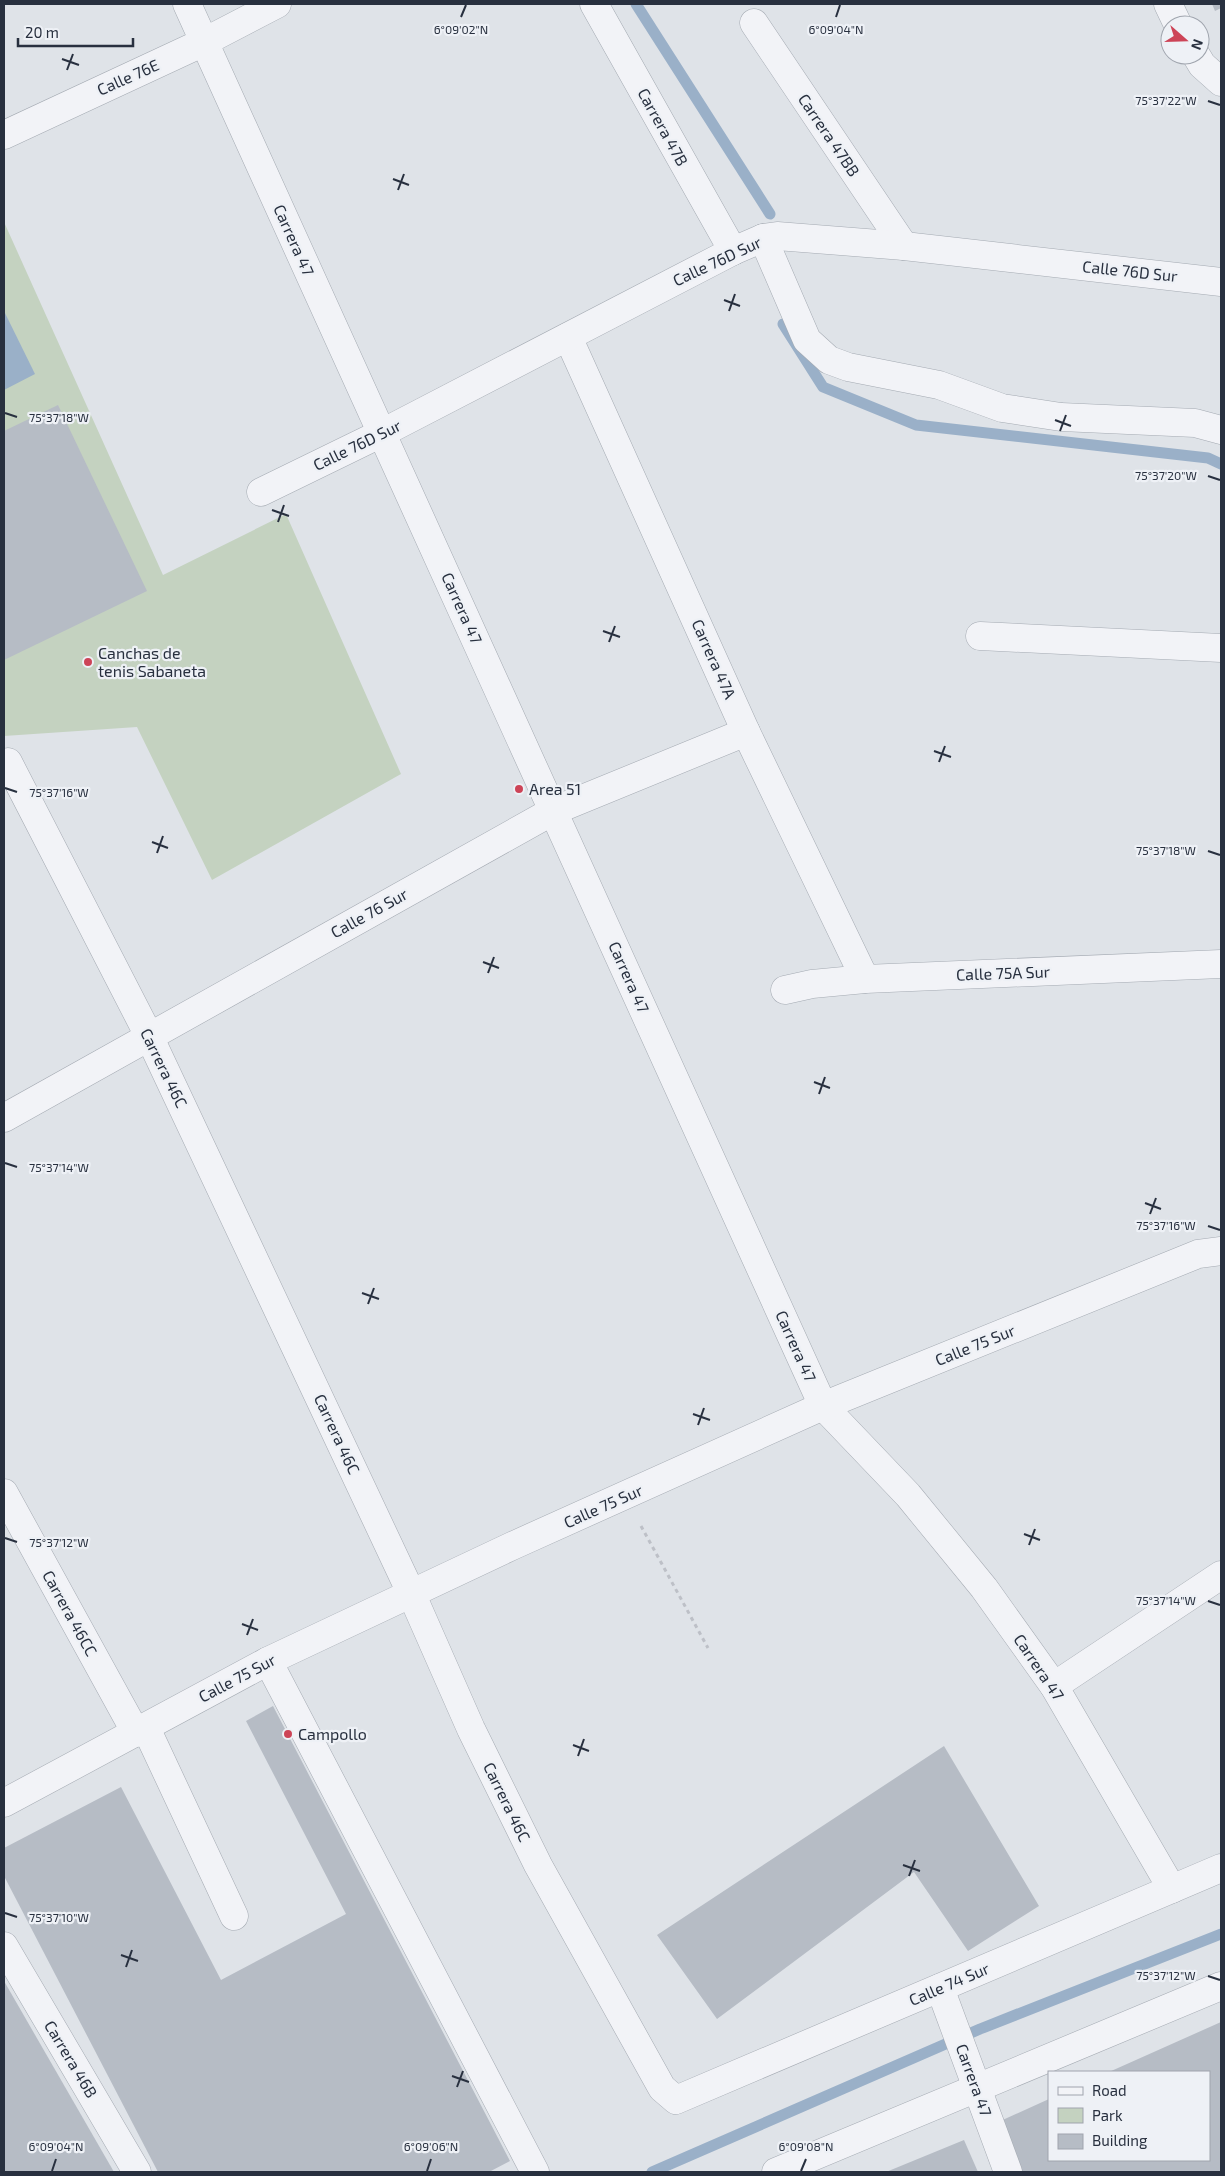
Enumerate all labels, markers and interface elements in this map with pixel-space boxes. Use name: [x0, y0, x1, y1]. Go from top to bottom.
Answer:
scale bar: [18, 15, 132, 47]
north arrow: [1160, 15, 1210, 65]
text: 6°09'02"N: [434, 22, 488, 36]
text: 6°09'04"N: [808, 22, 864, 36]
text: 20 m: [25, 23, 59, 41]
text: N: [1188, 37, 1207, 52]
street label: Calle 76E: [94, 54, 162, 99]
street label: Carrera 47B: [634, 85, 693, 169]
street label: Carrera 47BB: [795, 90, 864, 180]
text: 75°37'22"W: [1135, 93, 1197, 107]
street label: Carrera 47: [270, 201, 319, 278]
street label: Calle 76D Sur: [669, 231, 765, 289]
street label: Calle 76D Sur: [1082, 256, 1179, 285]
text: 75°37'18"W: [29, 410, 89, 424]
street label: Calle 76D Sur: [310, 415, 404, 474]
text: 75°37'20"W: [1135, 468, 1197, 482]
street label: Carrera 47: [438, 569, 487, 646]
street label: Carrera 47A: [688, 616, 741, 702]
place label: Canchas de tenis Sabaneta: [98, 643, 206, 680]
marker: Canchas de tenis Sabaneta: [82, 656, 94, 668]
place label: Area 51: [529, 779, 581, 798]
marker: Area 51: [513, 783, 525, 795]
text: 75°37'16"W: [29, 785, 89, 799]
text: 75°37'18"W: [1136, 843, 1196, 857]
street label: Calle 76 Sur: [327, 883, 411, 941]
street label: Carrera 47: [605, 938, 654, 1015]
street label: Calle 75A Sur: [956, 961, 1051, 984]
street label: Carrera 46C: [137, 1025, 192, 1111]
text: 75°37'14"W: [29, 1160, 89, 1174]
text: 75°37'16"W: [1136, 1218, 1196, 1232]
street label: Carrera 47: [772, 1307, 821, 1384]
street label: Calle 75 Sur: [932, 1320, 1018, 1369]
street label: Carrera 46C: [311, 1391, 364, 1477]
street label: Calle 75 Sur: [560, 1479, 646, 1531]
text: 75°37'12"W: [29, 1535, 89, 1549]
street label: Carrera 46CC: [39, 1567, 102, 1659]
text: 75°37'14"W: [1136, 1593, 1196, 1607]
street label: Carrera 47: [1010, 1630, 1069, 1704]
street label: Calle 75 Sur: [195, 1649, 279, 1706]
place label: Campollo: [298, 1724, 367, 1743]
marker: Campollo: [282, 1728, 294, 1740]
street label: Carrera 46C: [480, 1759, 535, 1845]
text: 75°37'10"W: [29, 1910, 89, 1924]
street label: Calle 74 Sur: [906, 1958, 992, 2009]
text: 75°37'12"W: [1136, 1968, 1196, 1982]
street label: Carrera 46B: [41, 2017, 102, 2101]
street label: Carrera 47: [953, 2041, 996, 2119]
legend: [1048, 2071, 1210, 2161]
text: Road: [1092, 2081, 1127, 2099]
text: Park: [1092, 2106, 1123, 2124]
text: Building: [1092, 2131, 1148, 2149]
text: 6°09'04"N: [28, 2139, 84, 2153]
text: 6°09'06"N: [404, 2139, 458, 2153]
text: 6°09'08"N: [778, 2139, 834, 2153]

